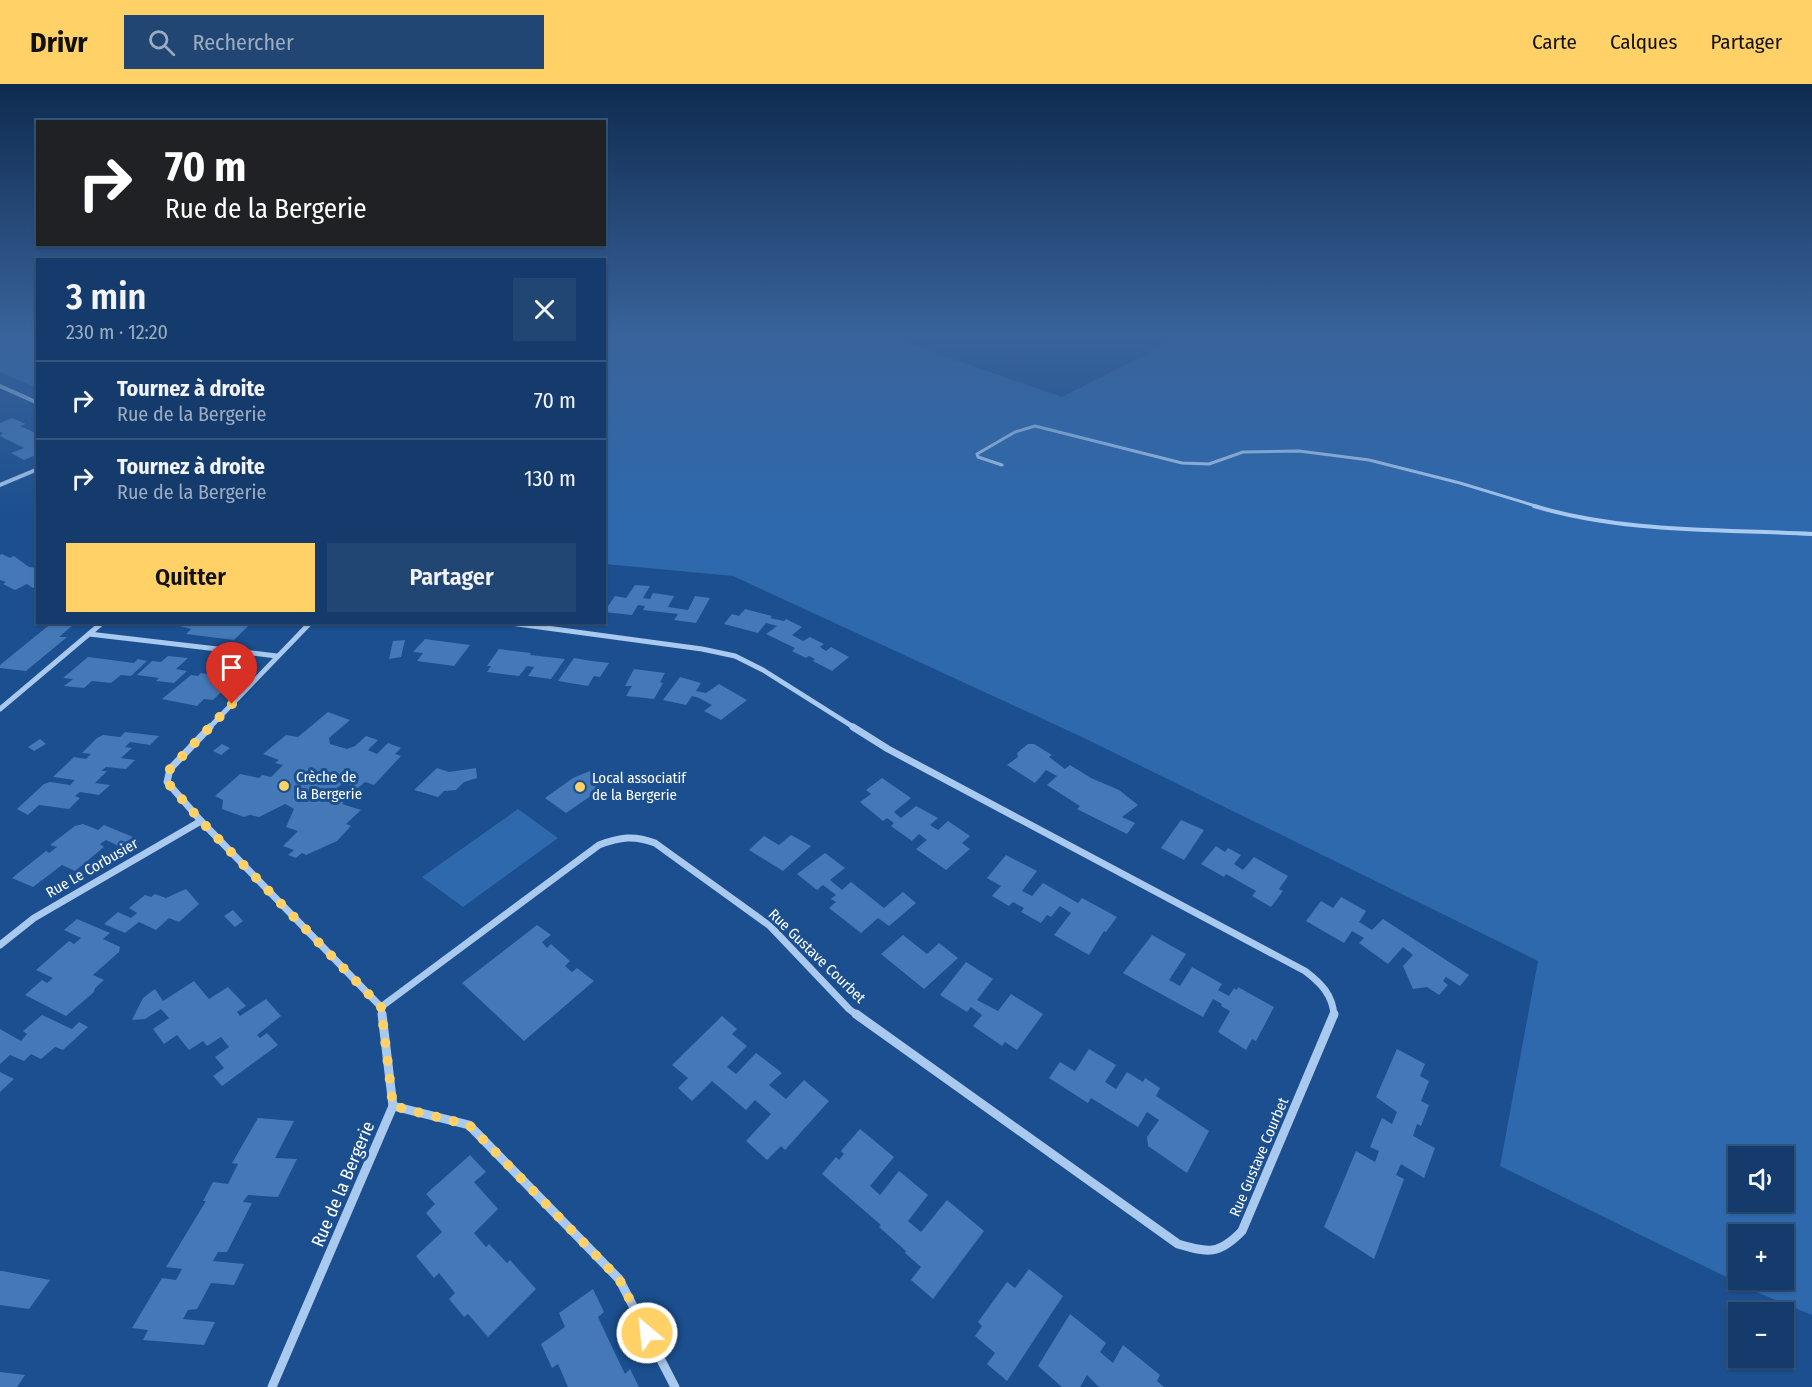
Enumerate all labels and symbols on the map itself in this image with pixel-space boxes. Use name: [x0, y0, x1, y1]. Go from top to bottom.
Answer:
pin: [206, 642, 257, 704]
place label: Crèche de la Bergerie: [296, 768, 362, 803]
place label: Local associatif de la Bergerie: [592, 769, 687, 804]
marker: Crèche de la Bergerie: [277, 779, 291, 793]
marker: Local associatif de la Bergerie: [573, 780, 587, 794]
street label: Rue Le Corbusier: [43, 834, 142, 902]
street label: Rue Gustave Courbet: [765, 905, 869, 1007]
street label: Rue Gustave Courbet: [1226, 1095, 1292, 1219]
street label: Rue de la Bergerie: [307, 1118, 379, 1250]
position arrow: [615, 1301, 679, 1365]

